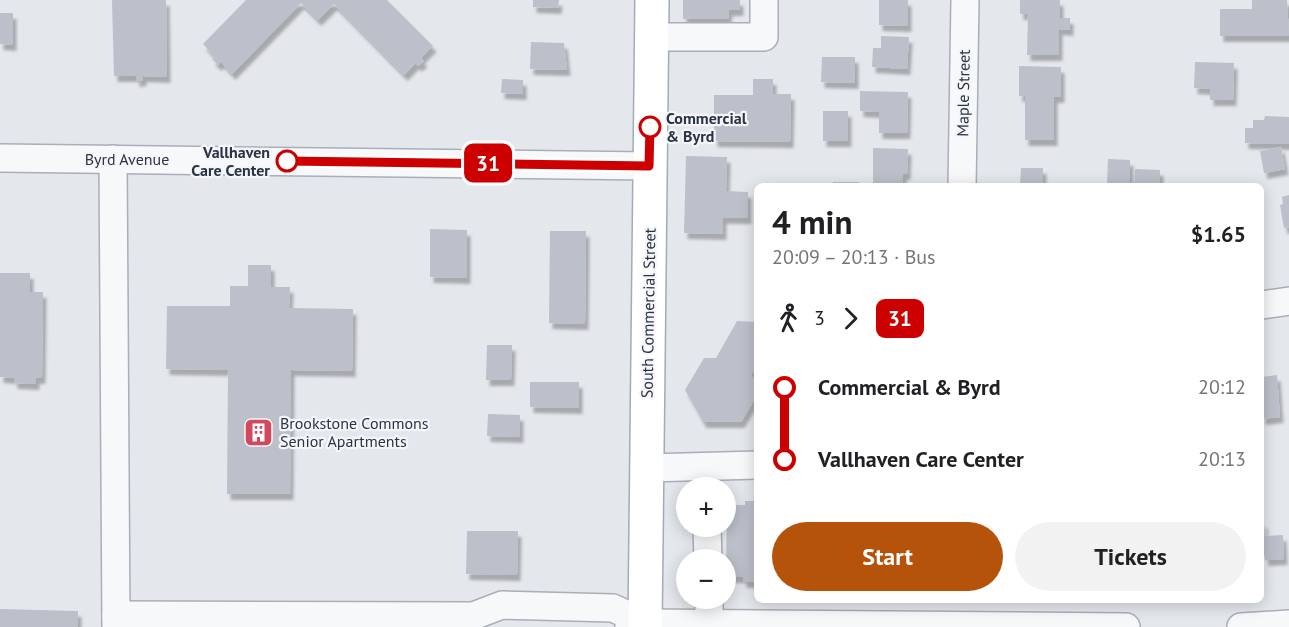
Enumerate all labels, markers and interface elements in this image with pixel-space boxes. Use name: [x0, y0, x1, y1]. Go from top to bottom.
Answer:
street label: Maple Street: [952, 49, 974, 137]
place label: Commercial & Byrd: [666, 108, 747, 146]
marker: Commercial & Byrd: [639, 116, 661, 138]
place label: Vallhaven Care Center: [191, 142, 270, 180]
line badge: 31: [461, 144, 515, 182]
street label: Byrd Avenue: [85, 149, 169, 169]
marker: Vallhaven Care Center: [276, 150, 298, 172]
text: 31: [476, 150, 500, 177]
text: 4 min: [772, 200, 853, 243]
text: $1.65: [1191, 220, 1246, 248]
street label: South Commercial Street: [637, 227, 659, 398]
text: 20:09 – 20:13 · Bus: [772, 244, 936, 270]
icon: walk: [772, 302, 805, 335]
icon: forward: [834, 302, 867, 335]
text: 3: [814, 305, 825, 331]
text: 31: [888, 305, 912, 332]
text: Commercial & Byrd: [818, 373, 1001, 401]
text: 20:12: [1198, 374, 1246, 400]
place label: Brookstone Commons Senior Apartments: [280, 413, 429, 451]
building icon: Brookstone Commons Senior Apartments: [243, 416, 275, 448]
text: Vallhaven Care Center: [818, 445, 1024, 473]
text: 20:13: [1198, 446, 1246, 472]
map controls: [676, 477, 736, 609]
button: +: [676, 477, 736, 537]
button: Start: [772, 522, 1003, 591]
button: Tickets: [1015, 522, 1246, 591]
button: −: [676, 549, 736, 609]

